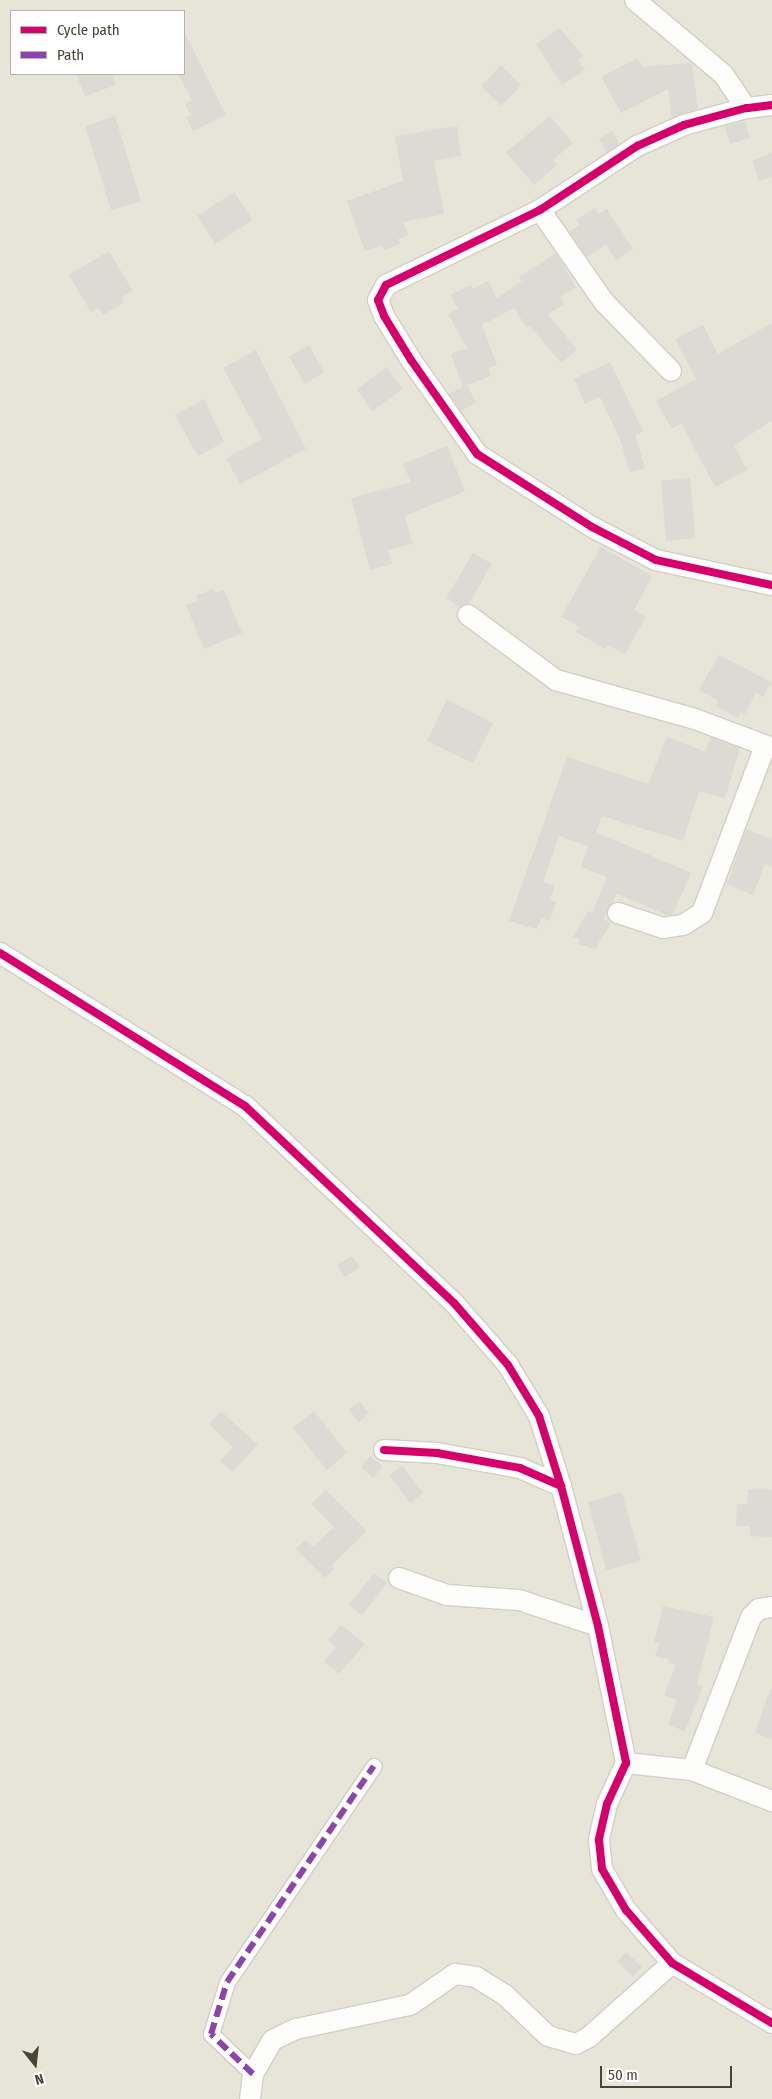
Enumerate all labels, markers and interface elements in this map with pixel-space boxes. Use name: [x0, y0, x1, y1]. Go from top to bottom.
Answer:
legend: [10, 10, 185, 75]
text: Cycle path: [57, 21, 120, 39]
text: Path: [57, 46, 84, 64]
north arrow: [10, 2039, 60, 2089]
scale bar: [602, 2056, 734, 2088]
text: 50 m: [608, 2066, 638, 2084]
text: N: [33, 2070, 46, 2088]

